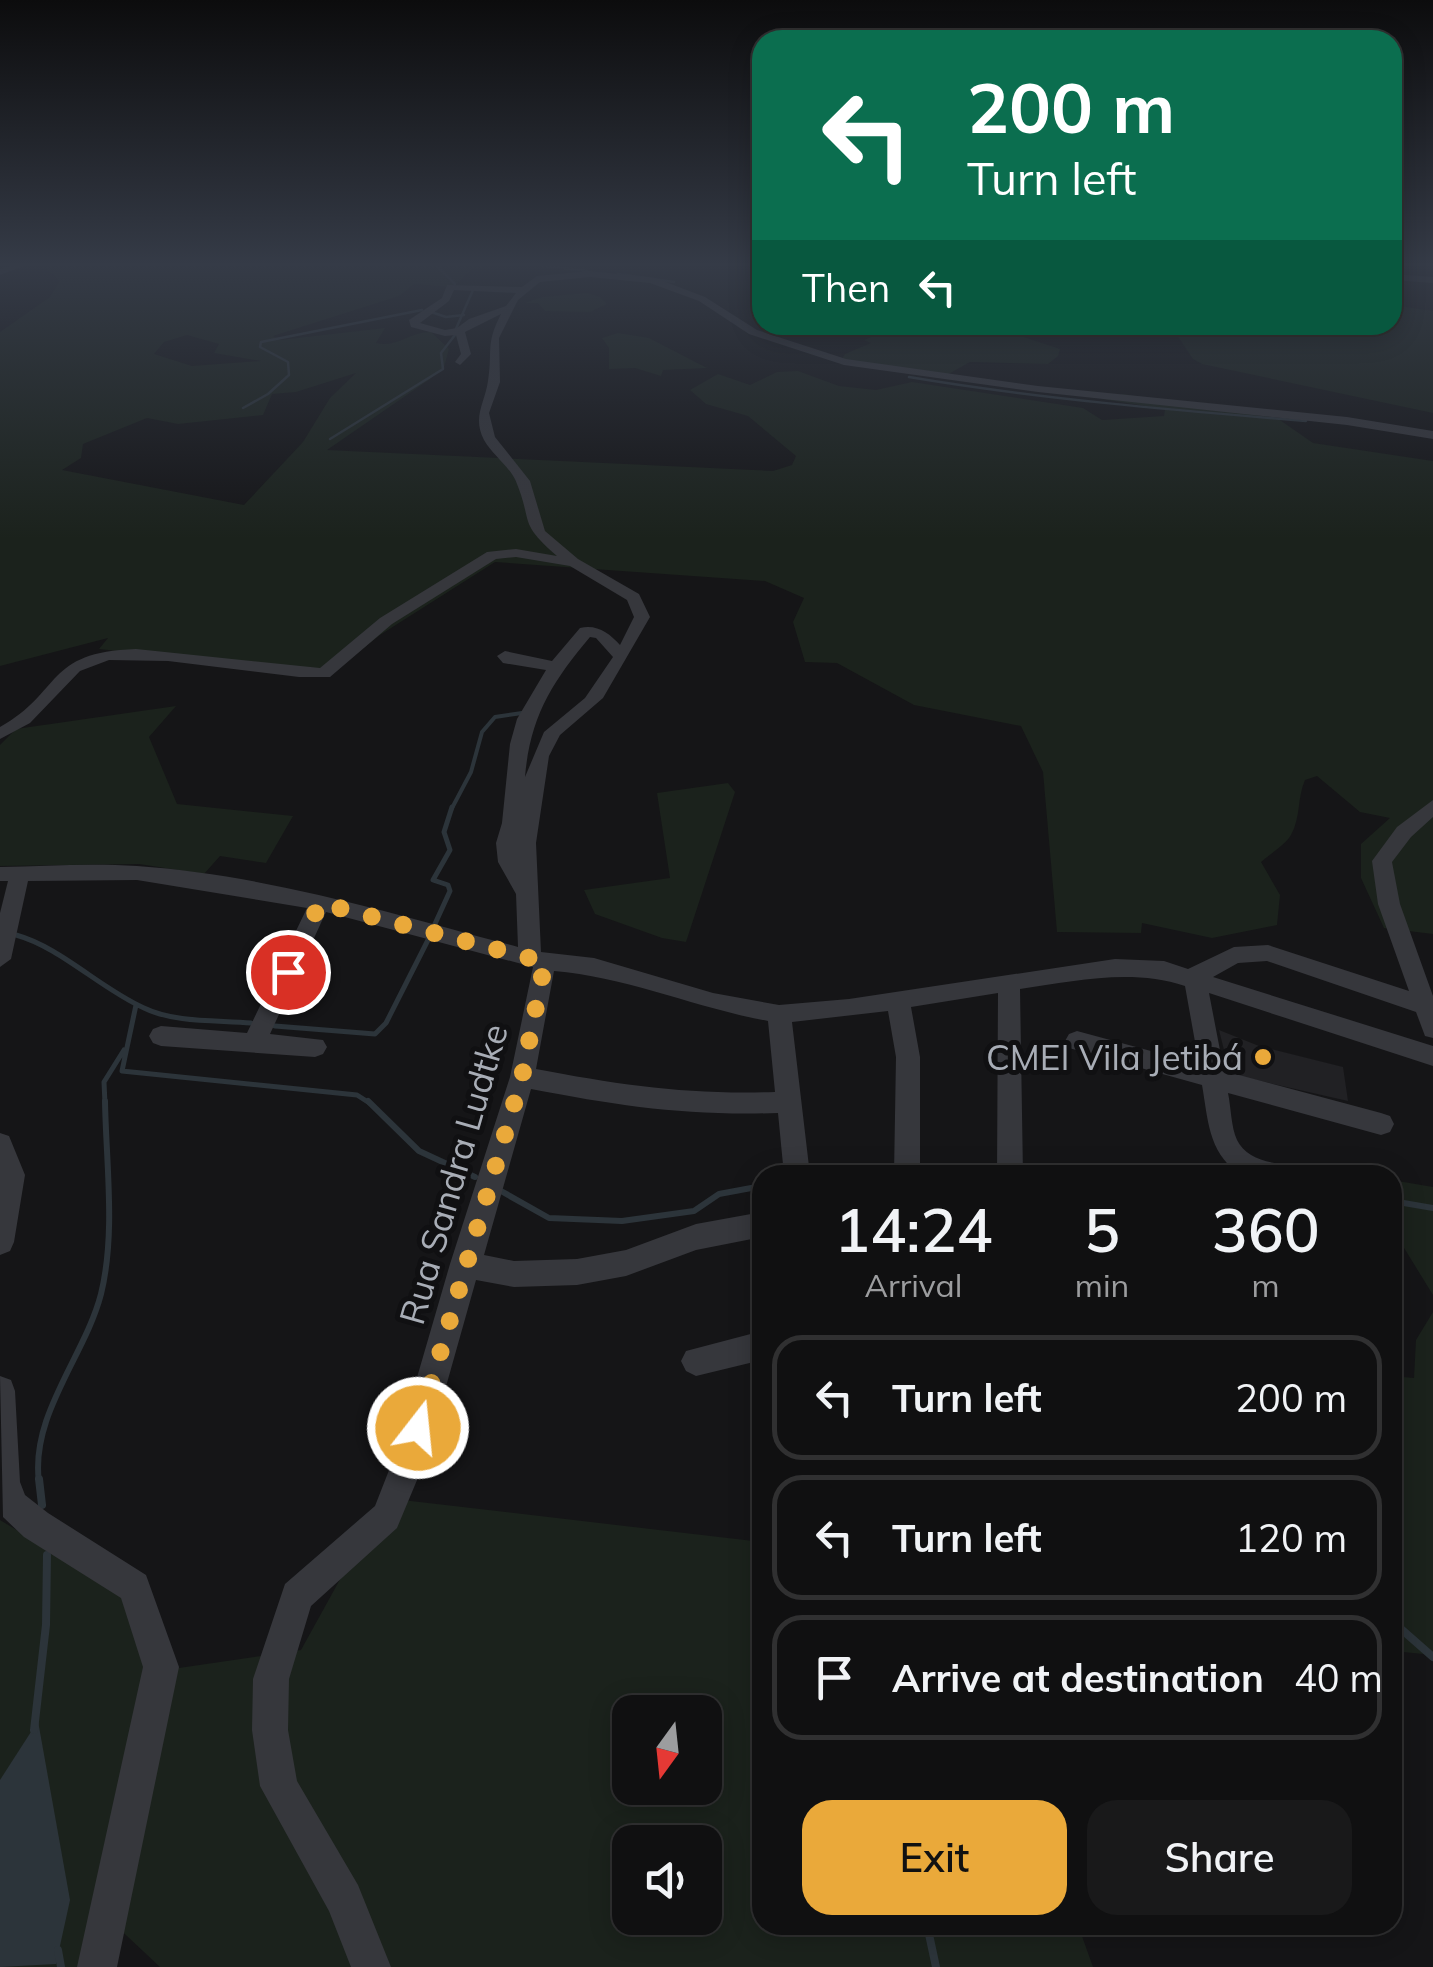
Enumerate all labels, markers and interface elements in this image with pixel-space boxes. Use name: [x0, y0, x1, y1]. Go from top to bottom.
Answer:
text: 200 m: [967, 63, 1175, 151]
icon: left: [802, 70, 932, 200]
text: Turn left: [967, 150, 1136, 206]
icon: left: [910, 260, 965, 315]
text: Then: [802, 264, 890, 312]
pin: [246, 930, 331, 1015]
icon: arrive: [261, 945, 316, 1000]
street label: Rua Sandra Ludtke: [389, 1019, 517, 1329]
place label: CMEI Vila Jetibá: [986, 1035, 1243, 1079]
marker: CMEI Vila Jetibá: [1252, 1046, 1274, 1068]
text: 14:24: [834, 1192, 993, 1267]
text: 5: [1084, 1192, 1120, 1267]
text: 360: [1212, 1192, 1320, 1267]
text: Arrival: [865, 1265, 962, 1305]
text: min: [1075, 1265, 1129, 1305]
text: m: [1252, 1265, 1280, 1305]
icon: left: [807, 1370, 862, 1425]
text: Turn left: [892, 1374, 1042, 1422]
text: 200 m: [1235, 1374, 1347, 1422]
position arrow: [366, 1376, 470, 1480]
icon: left: [807, 1510, 862, 1565]
text: Turn left: [892, 1514, 1042, 1562]
text: 120 m: [1235, 1514, 1347, 1562]
icon: arrive: [807, 1650, 862, 1705]
text: Arrive at destination: [892, 1654, 1264, 1702]
text: 40 m: [1294, 1654, 1383, 1702]
north arrow: [612, 1695, 722, 1805]
map controls: [612, 1695, 722, 1935]
button: Exit: [802, 1800, 1067, 1915]
button: Share: [1087, 1800, 1352, 1915]
button: sound: [612, 1825, 722, 1935]

